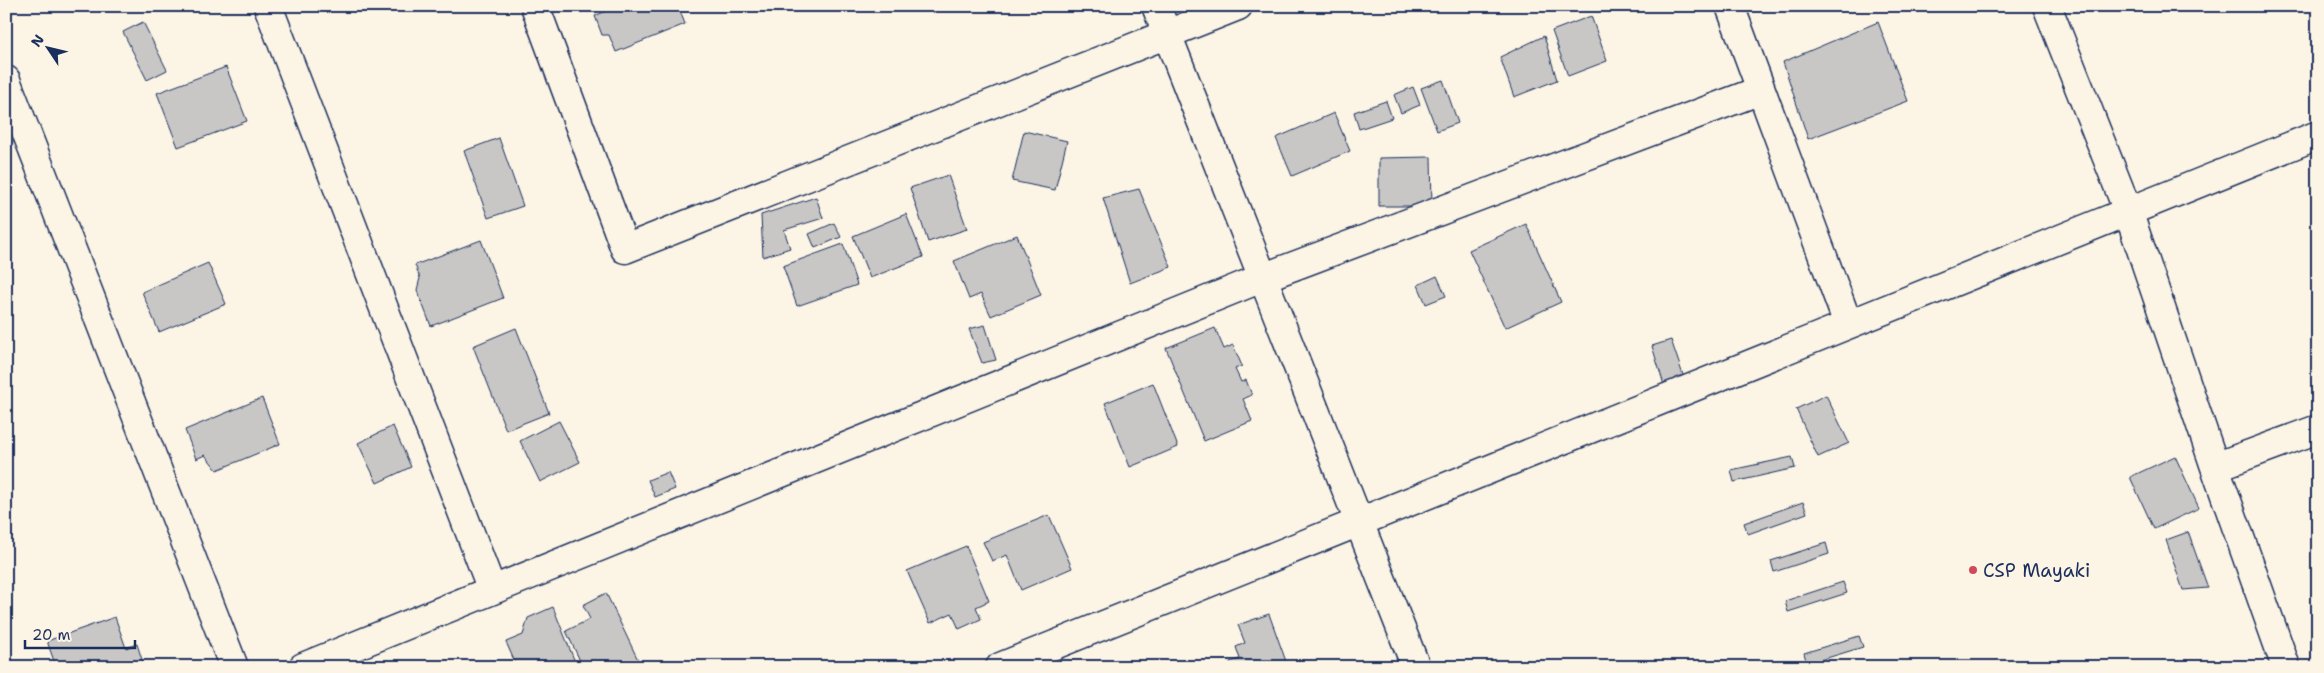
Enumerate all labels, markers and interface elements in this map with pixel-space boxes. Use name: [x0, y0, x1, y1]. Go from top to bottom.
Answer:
north arrow: [22, 22, 72, 72]
text: N: [27, 31, 48, 50]
place label: CSP Mayaki: [1983, 558, 2090, 583]
marker: CSP Mayaki: [1967, 564, 1979, 576]
scale bar: [25, 618, 135, 650]
text: 20 m: [32, 625, 71, 645]

